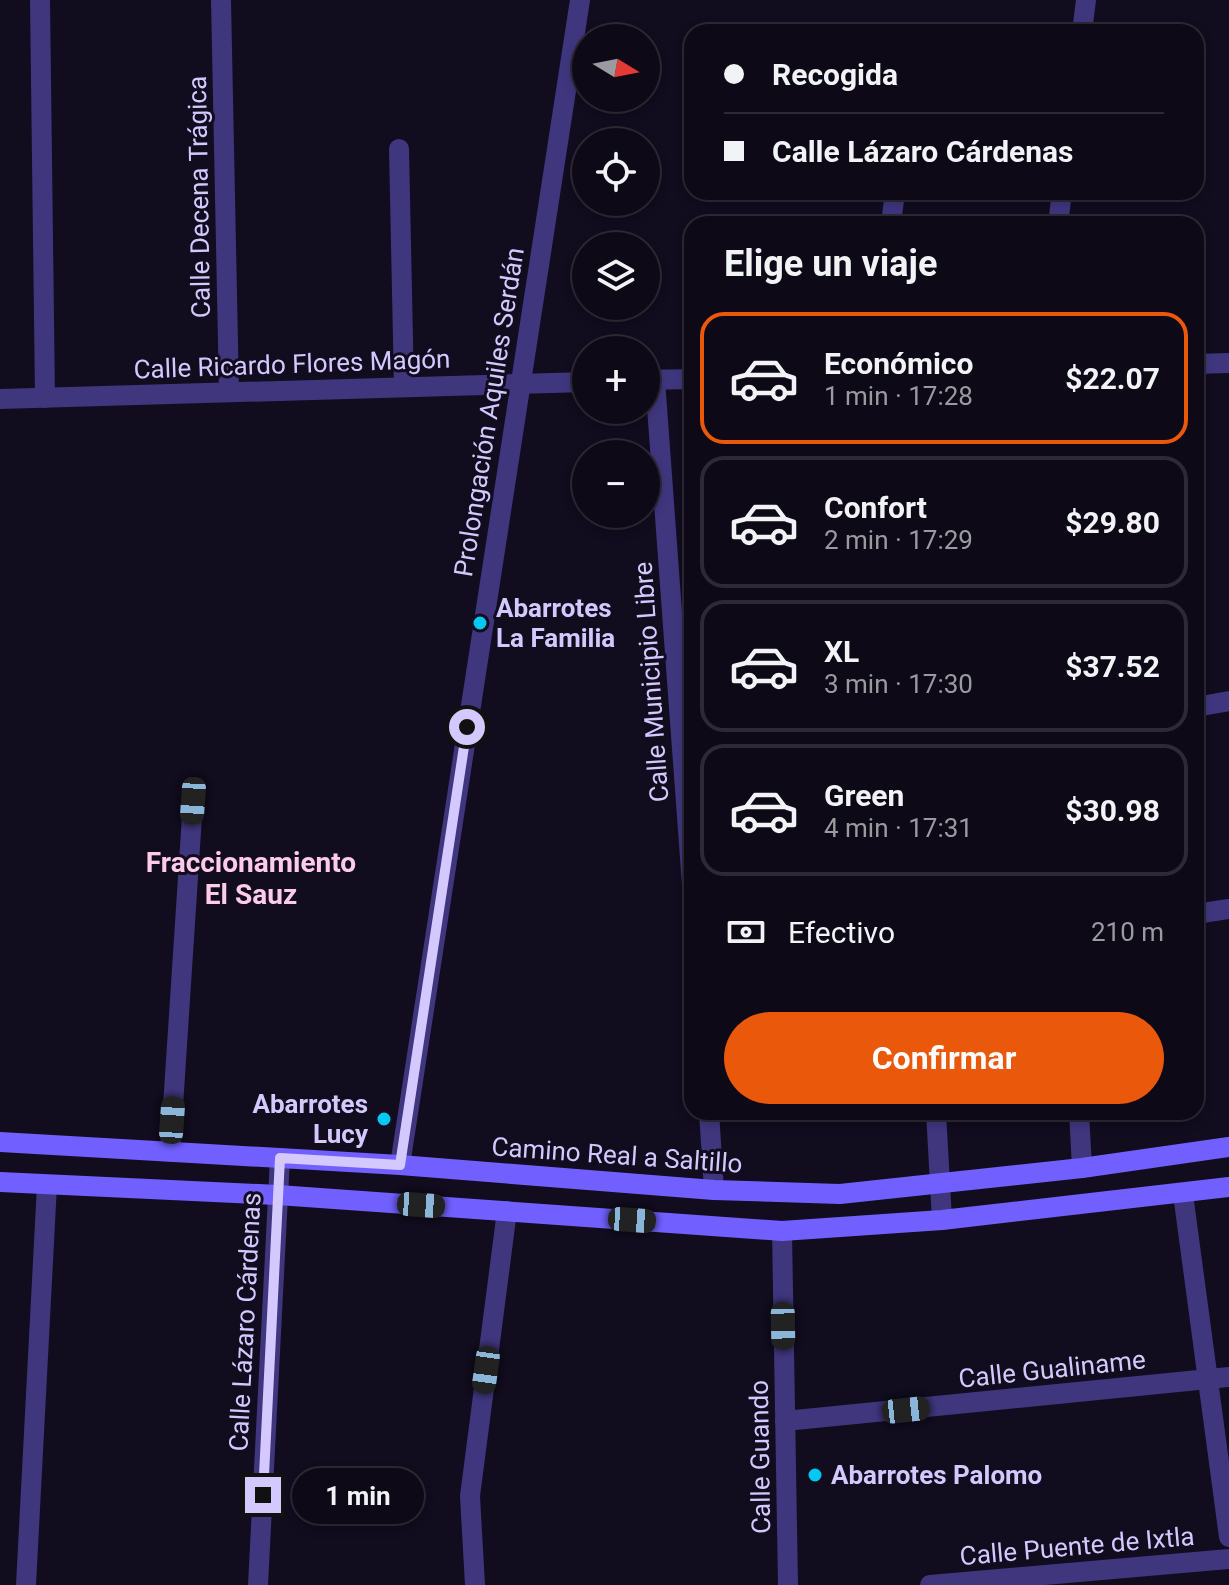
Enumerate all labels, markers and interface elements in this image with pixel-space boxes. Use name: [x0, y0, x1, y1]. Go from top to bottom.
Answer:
north arrow: [572, 24, 660, 112]
map controls: [572, 24, 660, 528]
text: Recogida: [772, 57, 898, 92]
street label: Calle Decena Trágica: [182, 76, 216, 318]
button: locate: [572, 128, 660, 216]
text: Calle Lázaro Cárdenas: [772, 134, 1074, 169]
button: layers: [572, 232, 660, 320]
text: Elige un viaje: [724, 243, 937, 285]
street label: Prolongación Aquiles Serdán: [448, 245, 530, 579]
button: +: [572, 336, 660, 424]
icon: car: [728, 342, 800, 414]
street label: Calle Ricardo Flores Magón: [133, 343, 451, 385]
text: Económico: [824, 346, 973, 381]
text: $22.07: [1065, 361, 1160, 396]
text: 1 min · 17:28: [824, 381, 973, 411]
button: −: [572, 440, 660, 528]
icon: car: [728, 486, 800, 558]
text: Confort: [824, 490, 927, 525]
text: $29.80: [1065, 505, 1160, 540]
text: 2 min · 17:29: [824, 525, 973, 555]
street label: Calle Municipio Libre: [628, 561, 674, 803]
place label: Abarrotes La Familia: [496, 593, 615, 653]
marker: Abarrotes La Familia: [471, 614, 489, 632]
icon: car: [728, 630, 800, 702]
text: XL: [824, 634, 859, 669]
text: $37.52: [1065, 649, 1160, 684]
text: 3 min · 17:30: [824, 669, 973, 699]
route start: [449, 709, 485, 745]
icon: car: [728, 774, 800, 846]
car: [179, 776, 207, 826]
text: Green: [824, 778, 904, 813]
text: $30.98: [1065, 793, 1160, 828]
text: 4 min · 17:31: [824, 813, 973, 843]
district label: Fraccionamiento El Sauz: [146, 846, 356, 911]
icon: cash: [724, 910, 768, 954]
text: Efectivo: [788, 915, 895, 950]
text: 210 m: [1091, 917, 1164, 947]
button: Confirmar: [724, 1012, 1164, 1104]
place label: Abarrotes Lucy: [252, 1089, 369, 1149]
car: [158, 1095, 186, 1145]
marker: Abarrotes Lucy: [375, 1110, 393, 1128]
street label: Camino Real a Saltillo: [491, 1131, 743, 1179]
car: [396, 1191, 446, 1219]
street label: Calle Lázaro Cárdenas: [223, 1192, 267, 1452]
car: [607, 1206, 657, 1234]
car: [771, 1302, 795, 1350]
street label: Calle Gualiname: [957, 1344, 1147, 1394]
car: [471, 1345, 501, 1395]
street label: Calle Guando: [744, 1380, 776, 1534]
car: [881, 1396, 931, 1424]
place label: Abarrotes Palomo: [831, 1460, 1042, 1490]
marker: Abarrotes Palomo: [806, 1466, 824, 1484]
callout: 1 min: [291, 1467, 423, 1523]
route end: [245, 1477, 281, 1513]
text: 1 min: [325, 1481, 391, 1511]
street label: Calle Puente de Ixtla: [958, 1521, 1196, 1571]

